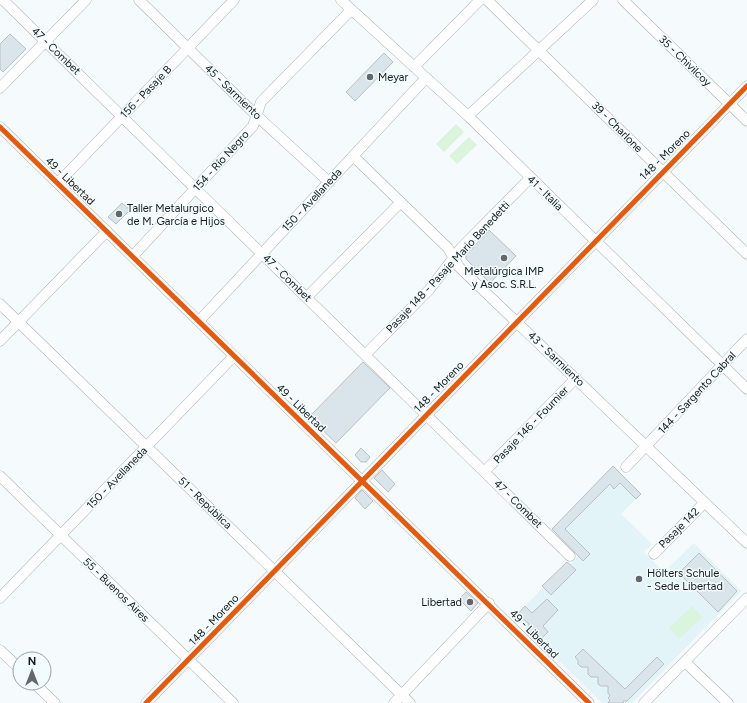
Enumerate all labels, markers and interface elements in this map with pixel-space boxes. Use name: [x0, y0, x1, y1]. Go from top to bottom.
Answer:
street label: 47 - Combet: [29, 24, 83, 78]
street label: 35 - Chivilcoy: [656, 33, 714, 89]
street label: 45 - Sarmiento: [202, 62, 264, 122]
street label: 156 - Pasaje B: [118, 63, 175, 121]
place label: Meyar: [378, 71, 408, 84]
marker: Meyar: [365, 72, 375, 82]
street label: 39 - Charlone: [589, 99, 645, 155]
street label: 148 - Moreno: [637, 127, 693, 183]
street label: 154 - Río Negro: [190, 128, 252, 194]
street label: 49 - Libertad: [43, 154, 97, 208]
street label: 150 - Avellaneda: [279, 166, 345, 234]
street label: 41 - Italia: [524, 173, 566, 213]
street label: Pasaje 148 - Pasaje Mario Benedetti: [384, 198, 512, 336]
place label: Taller Metalurgico de M. García e Hijos: [127, 202, 225, 228]
marker: Taller Metalurgico de M. García e Hijos: [114, 209, 124, 219]
street label: 47 - Combet: [260, 251, 314, 305]
marker: Metalúrgica IMP y Asoc. S.R.L.: [499, 253, 509, 263]
place label: Metalúrgica IMP y Asoc. S.R.L.: [464, 265, 544, 291]
street label: 43 - Sarmiento: [525, 329, 587, 389]
street label: 144 - Sargento Cabral: [655, 349, 739, 437]
street label: 148 - Moreno: [411, 359, 467, 415]
street label: 49 - Libertad: [274, 381, 328, 435]
street label: Pasaje 146 - Fournier: [491, 383, 571, 466]
street label: 150 - Avellaneda: [84, 444, 150, 512]
street label: 51 - República: [176, 474, 234, 532]
street label: 47 - Combet: [491, 477, 545, 531]
street label: Pasaje 142: [656, 505, 702, 551]
street label: 55 - Buenos Aires: [80, 555, 152, 625]
place label: Hölters Schule - Sede Libertad: [647, 567, 723, 593]
marker: Hölters Schule - Sede Libertad: [634, 574, 644, 584]
street label: 148 - Moreno: [186, 592, 242, 648]
place label: Libertad: [421, 596, 462, 609]
marker: Libertad: [465, 597, 475, 607]
street label: 49 - Libertad: [507, 607, 561, 661]
north arrow: [12, 651, 52, 691]
text: N: [28, 655, 36, 668]

